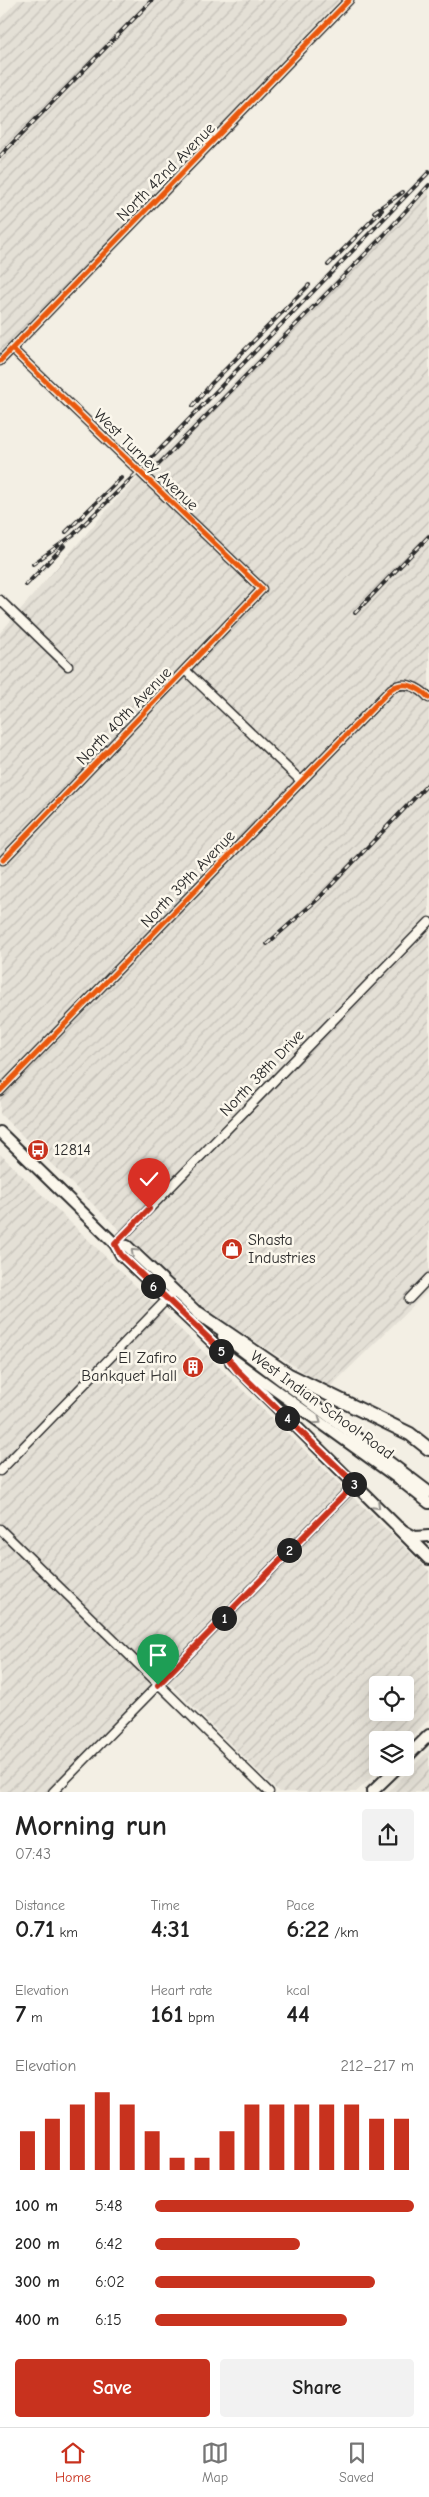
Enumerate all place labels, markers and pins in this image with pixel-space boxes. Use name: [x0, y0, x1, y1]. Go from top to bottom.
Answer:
bus stop icon: 12814: [26, 1138, 50, 1162]
place label: 12814: [54, 1141, 91, 1159]
pin: [128, 1158, 170, 1209]
place label: Shasta Industries: [248, 1231, 316, 1267]
shop icon: Shasta Industries: [220, 1237, 244, 1261]
pin: 6: [140, 1274, 166, 1298]
pin: 5: [208, 1338, 234, 1364]
place label: El Zafiro Bankquet Hall: [81, 1349, 177, 1385]
building icon: El Zafiro Bankquet Hall: [181, 1355, 205, 1379]
pin: 4: [274, 1406, 300, 1430]
pin: 3: [342, 1472, 366, 1496]
pin: 2: [276, 1538, 302, 1562]
pin: 1: [212, 1606, 236, 1630]
pin: [137, 1634, 179, 1685]

